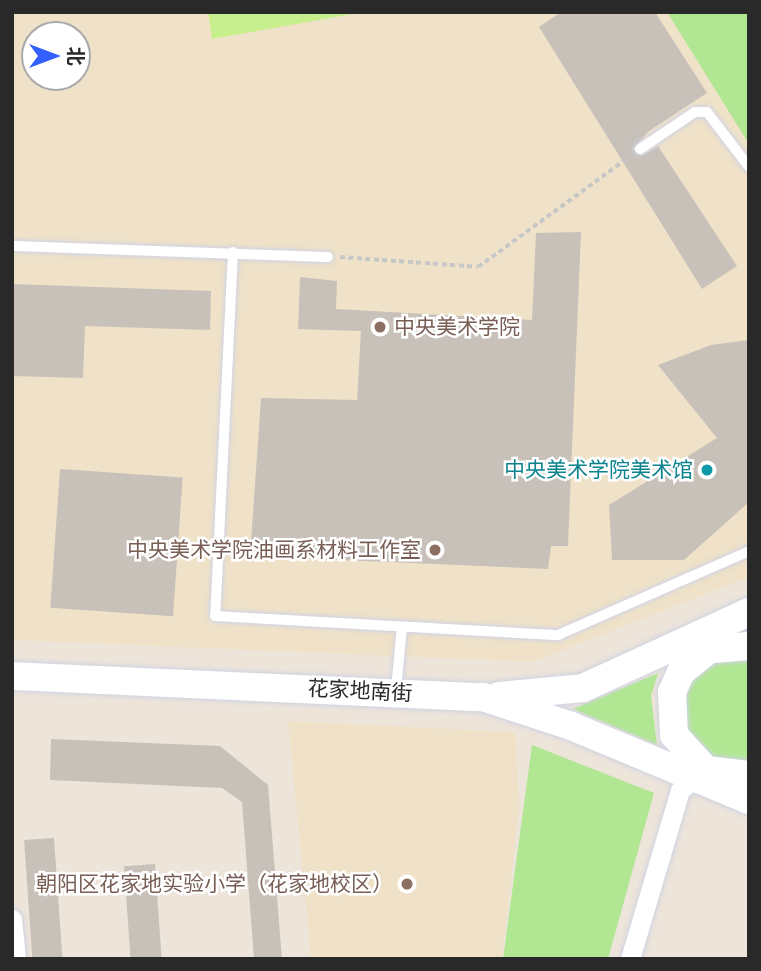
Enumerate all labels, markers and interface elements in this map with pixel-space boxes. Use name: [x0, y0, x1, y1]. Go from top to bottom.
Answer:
north arrow: [21, 21, 91, 91]
text: 北: [63, 46, 87, 66]
place label: 中央美术学院: [394, 314, 520, 340]
marker: 中央美术学院: [372, 319, 388, 335]
place label: 中央美术学院美术馆: [504, 457, 693, 483]
marker: 中央美术学院美术馆: [699, 462, 715, 478]
place label: 中央美术学院油画系材料工作室: [127, 537, 421, 563]
marker: 中央美术学院油画系材料工作室: [427, 542, 443, 558]
street label: 花家地南街: [307, 676, 413, 706]
place label: 朝阳区花家地实验小学（花家地校区）: [36, 871, 393, 897]
marker: 朝阳区花家地实验小学（花家地校区）: [399, 876, 415, 892]

